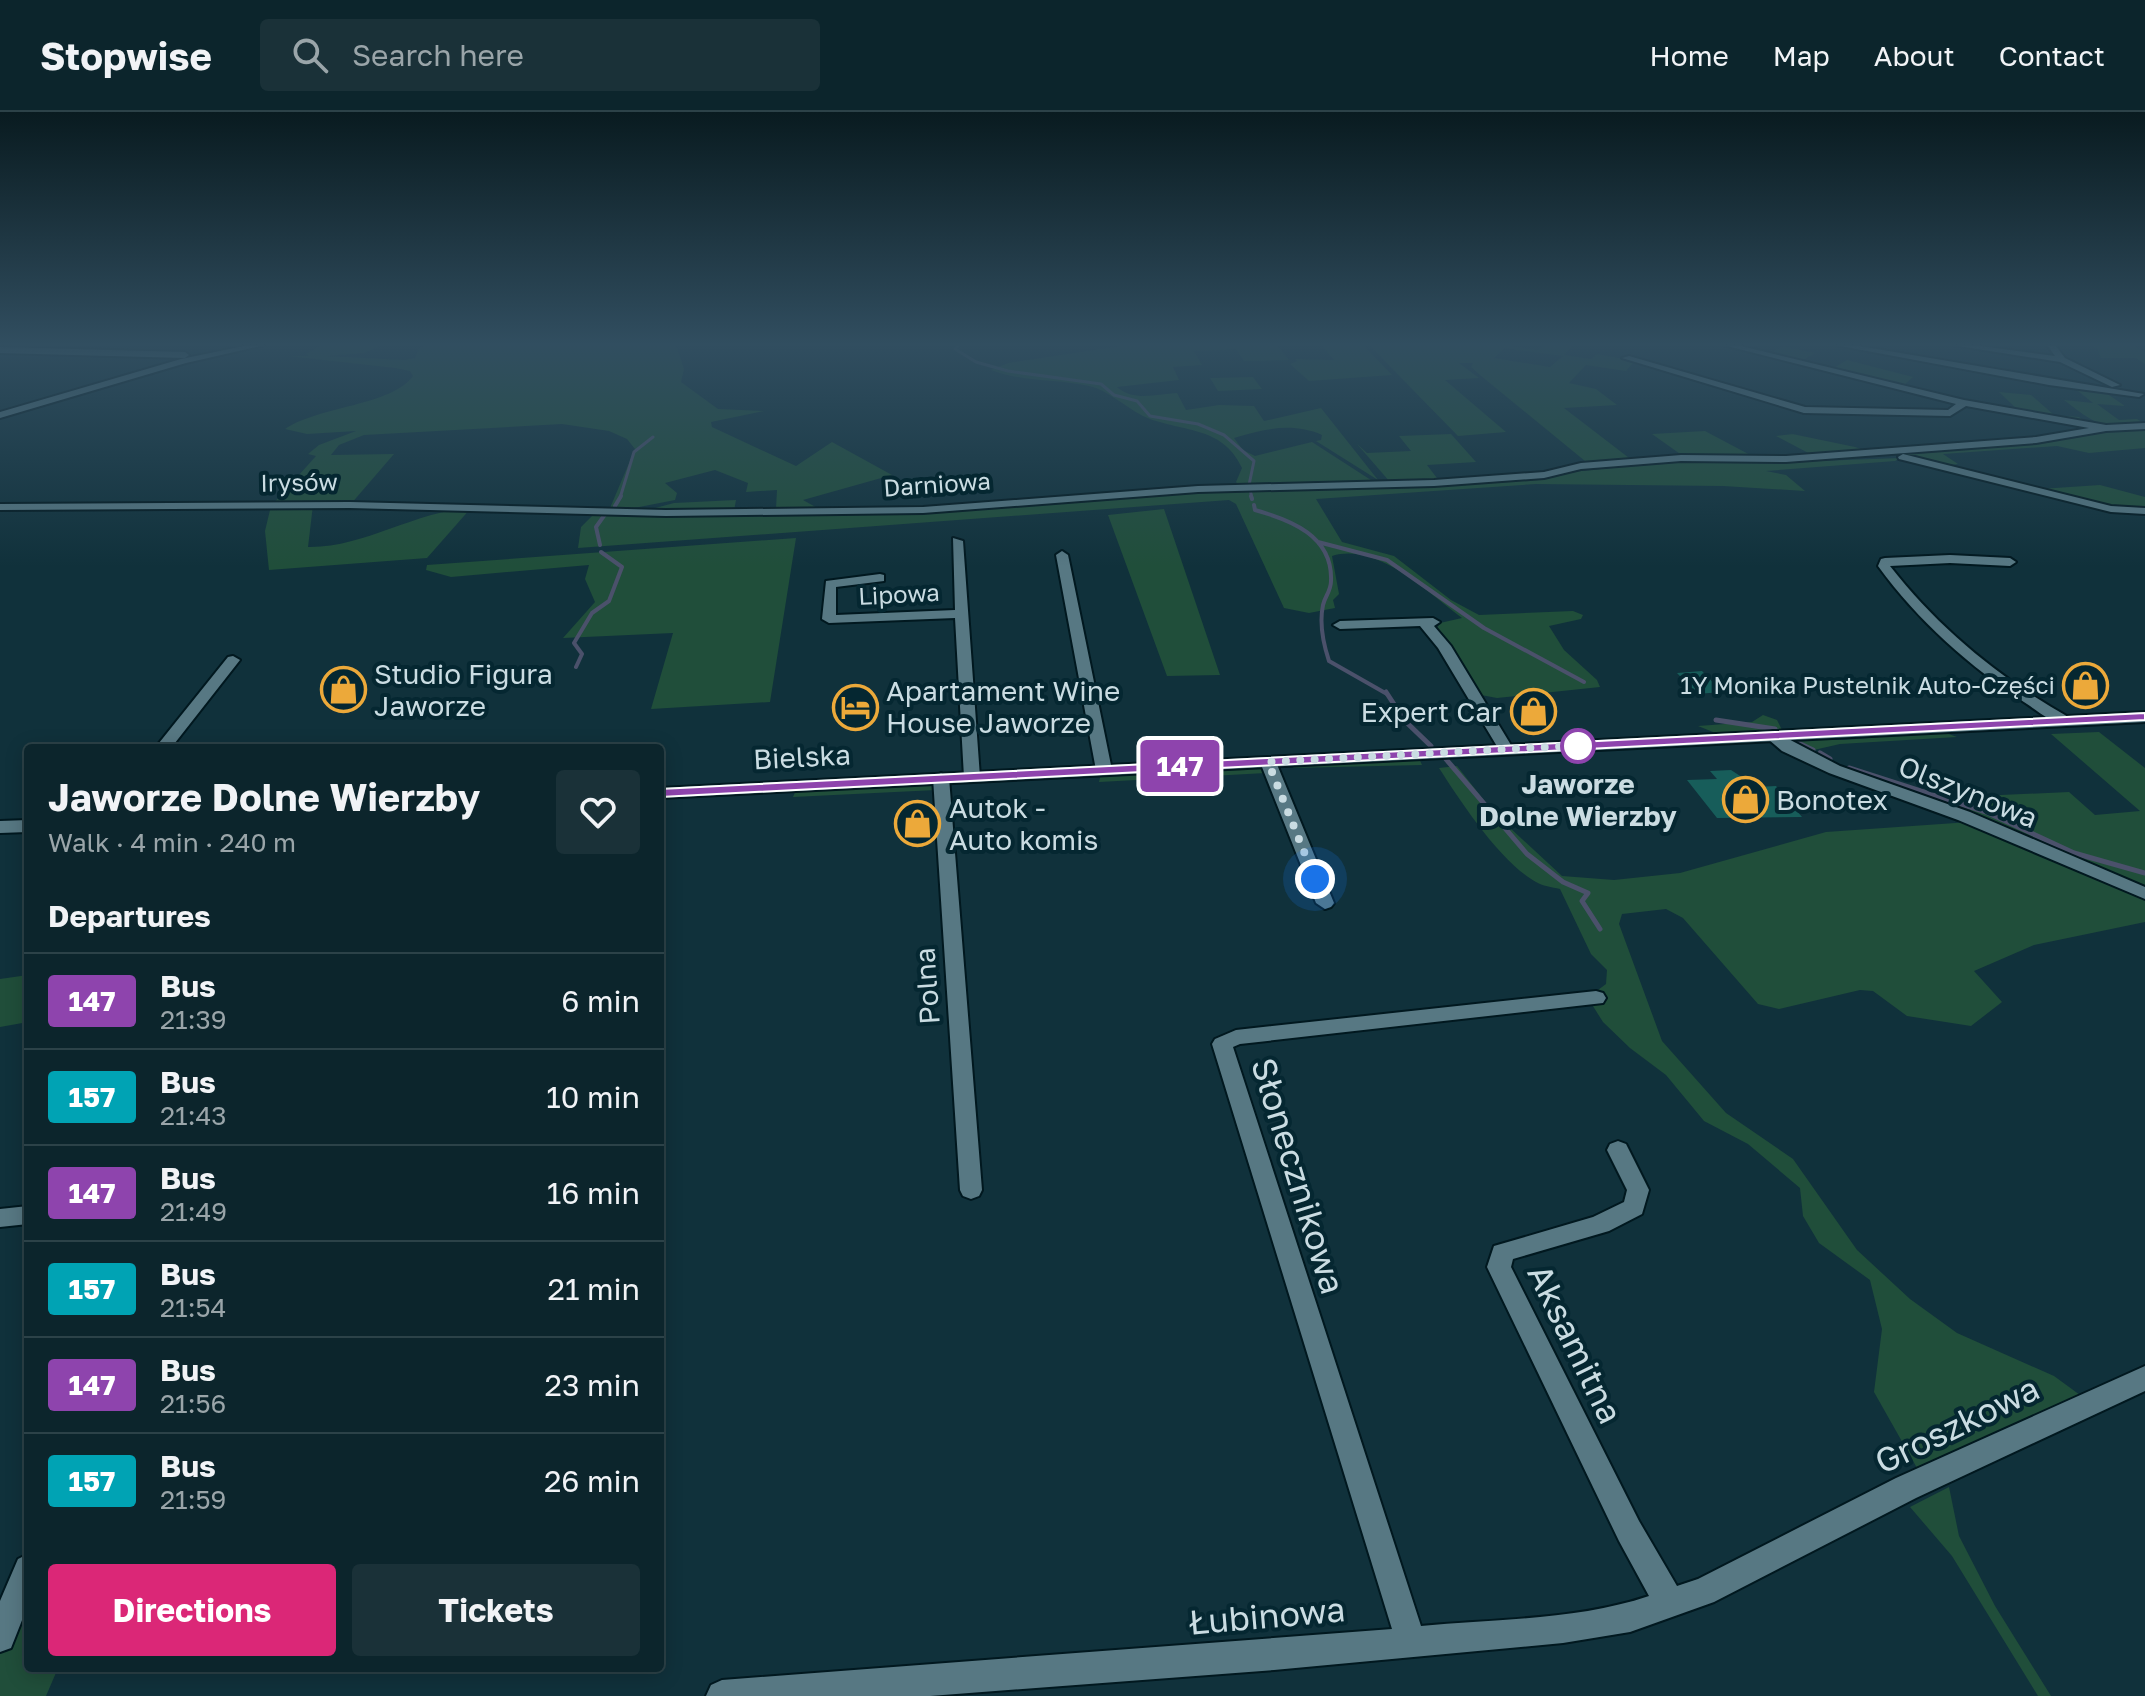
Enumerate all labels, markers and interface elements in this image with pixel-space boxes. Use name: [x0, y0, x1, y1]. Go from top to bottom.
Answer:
search box: [260, 19, 820, 91]
text: Stopwise: [40, 33, 212, 78]
icon: search: [288, 33, 332, 77]
text: Search here: [352, 37, 524, 73]
text: Home: [1650, 39, 1729, 72]
text: Map: [1773, 39, 1830, 72]
text: About: [1874, 39, 1955, 72]
text: Contact: [1999, 39, 2105, 72]
street label: Darniowa: [882, 465, 992, 502]
street label: Irysów: [260, 466, 338, 497]
street label: Lipowa: [857, 577, 940, 610]
place label: Studio Figura Jaworze: [374, 657, 553, 722]
shop icon: 1Y Monika Pustelnik Auto-Części: [2062, 662, 2110, 710]
shop icon: Studio Figura Jaworze: [319, 666, 367, 714]
place label: 1Y Monika Pustelnik Auto-Części: [1680, 670, 2055, 699]
place label: Apartament Wine House Jaworze: [886, 674, 1120, 739]
hotel icon: Apartament Wine House Jaworze: [831, 683, 879, 731]
shop icon: Expert Car: [1509, 688, 1557, 736]
place label: Expert Car: [1361, 695, 1502, 728]
marker: Jaworze Dolne Wierzby: [1561, 729, 1595, 763]
street label: Bielska: [752, 737, 852, 776]
line badge: 147: [1134, 740, 1226, 792]
text: 147: [1156, 749, 1204, 782]
street label: Olszynowa: [1894, 749, 2042, 834]
place label: Jaworze Dolne Wierzby: [1479, 767, 1677, 832]
button: heart: [556, 770, 640, 854]
text: Jaworze Dolne Wierzby: [48, 774, 480, 819]
shop icon: Bonotex: [1721, 776, 1769, 824]
place label: Bonotex: [1776, 783, 1888, 816]
place label: Autok - Auto komis: [949, 791, 1098, 856]
shop icon: Autok - Auto komis: [894, 800, 942, 848]
text: Walk · 4 min · 240 m: [48, 827, 296, 858]
your location: [1295, 859, 1335, 899]
text: Departures: [48, 898, 211, 934]
street label: Polna: [907, 947, 946, 1026]
text: Bus: [160, 968, 216, 1004]
text: 6 min: [561, 983, 640, 1019]
text: 147: [68, 984, 116, 1017]
text: 21:39: [160, 1004, 226, 1035]
street label: Słonecznikowa: [1244, 1053, 1354, 1298]
text: Bus: [160, 1064, 216, 1100]
text: 10 min: [546, 1079, 640, 1115]
text: 157: [69, 1080, 115, 1113]
text: 21:43: [160, 1100, 227, 1131]
text: Bus: [160, 1160, 216, 1196]
text: 16 min: [547, 1175, 640, 1211]
text: 147: [68, 1176, 116, 1209]
text: 21:49: [160, 1196, 227, 1227]
text: Bus: [160, 1256, 216, 1292]
street label: Aksamitna: [1520, 1257, 1632, 1430]
text: 21 min: [548, 1271, 640, 1307]
text: 157: [69, 1272, 115, 1305]
text: 21:54: [160, 1292, 226, 1323]
text: Bus: [160, 1352, 216, 1388]
text: 23 min: [545, 1367, 640, 1403]
street label: Groszkowa: [1868, 1367, 2045, 1481]
text: 147: [68, 1368, 116, 1401]
text: 21:56: [160, 1388, 226, 1419]
text: Bus: [160, 1448, 216, 1484]
text: 26 min: [544, 1463, 640, 1499]
text: 157: [69, 1464, 115, 1497]
text: 21:59: [160, 1484, 226, 1515]
button: Directions: [48, 1564, 336, 1656]
button: Tickets: [352, 1564, 640, 1656]
street label: Łubinowa: [1187, 1588, 1347, 1642]

